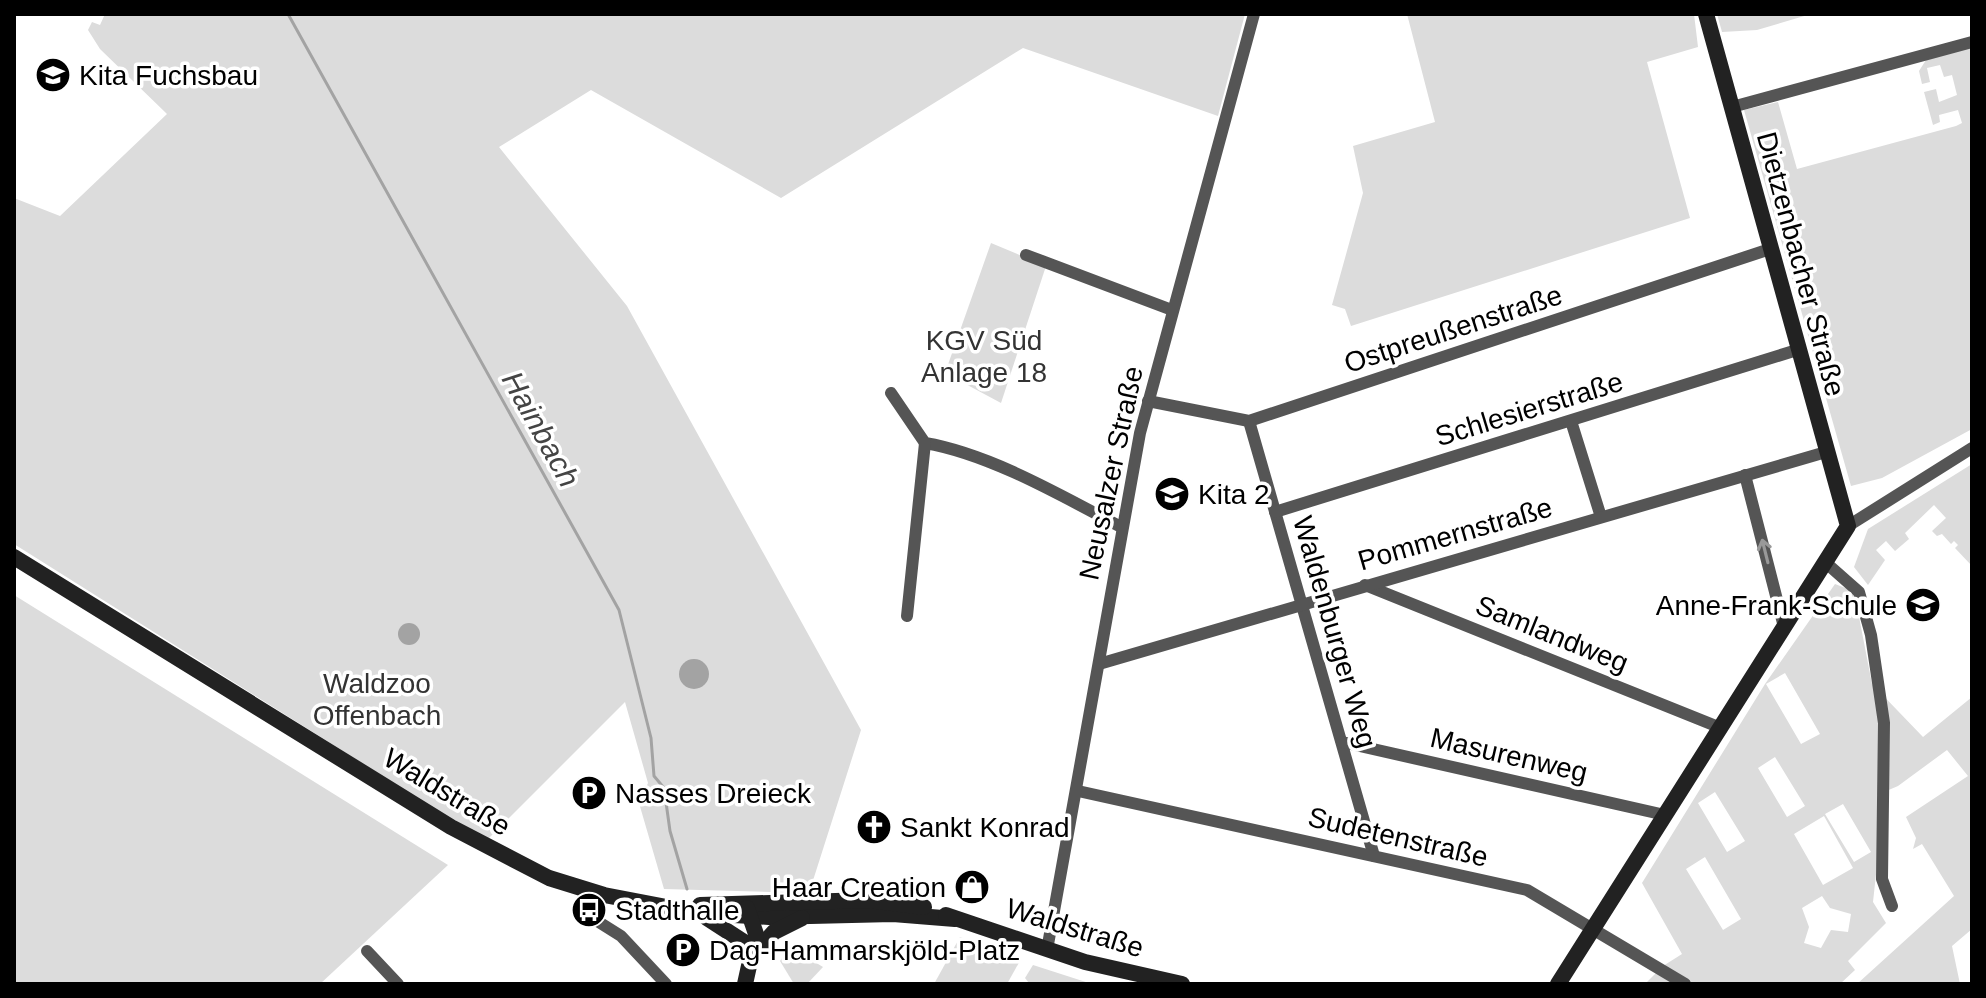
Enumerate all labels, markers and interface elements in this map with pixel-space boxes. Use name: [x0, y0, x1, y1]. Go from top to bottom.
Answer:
school or university icon: Kita Fuchsbau: [34, 56, 72, 94]
place label: Kita Fuchsbau: [79, 60, 258, 91]
street label: Dietzenbacher Straße: [1751, 128, 1851, 400]
street label: Ostpreußenstraße: [1340, 279, 1566, 379]
park label: KGV Süd Anlage 18: [921, 325, 1047, 388]
street label: Neusalzer Straße: [1073, 363, 1149, 583]
water label: Hainbach: [496, 366, 586, 492]
street label: Schlesierstraße: [1431, 366, 1627, 452]
school or university icon: Kita 2: [1153, 475, 1191, 513]
place label: Kita 2: [1198, 479, 1270, 510]
street label: Pommernstraße: [1354, 491, 1556, 577]
street label: Waldenburger Weg: [1287, 513, 1383, 751]
one-way arrow: [1756, 539, 1771, 565]
school or university icon: Anne-Frank-Schule: [1904, 586, 1942, 624]
street label: Samlandweg: [1471, 589, 1633, 679]
place label: Anne-Frank-Schule: [1656, 590, 1897, 621]
park label: Waldzoo Offenbach: [313, 668, 441, 731]
street label: Masurenweg: [1427, 722, 1591, 788]
street label: Waldstraße: [378, 742, 516, 842]
parking icon: Nasses Dreieck: [570, 774, 608, 812]
place label: Nasses Dreieck: [615, 778, 812, 809]
street label: Sudetenstraße: [1305, 801, 1491, 873]
church icon: Sankt Konrad: [855, 808, 893, 846]
place label: Sankt Konrad: [900, 812, 1070, 843]
shop icon: Haar Creation: [953, 868, 991, 906]
place label: Haar Creation: [772, 872, 946, 903]
bus stop icon: Stadthalle: [570, 891, 608, 929]
street label: Waldstraße: [1003, 892, 1147, 964]
place label: Stadthalle: [615, 895, 740, 926]
parking icon: Dag-Hammarskjöld-Platz: [664, 931, 702, 969]
place label: Dag-Hammarskjöld-Platz: [709, 935, 1020, 966]

